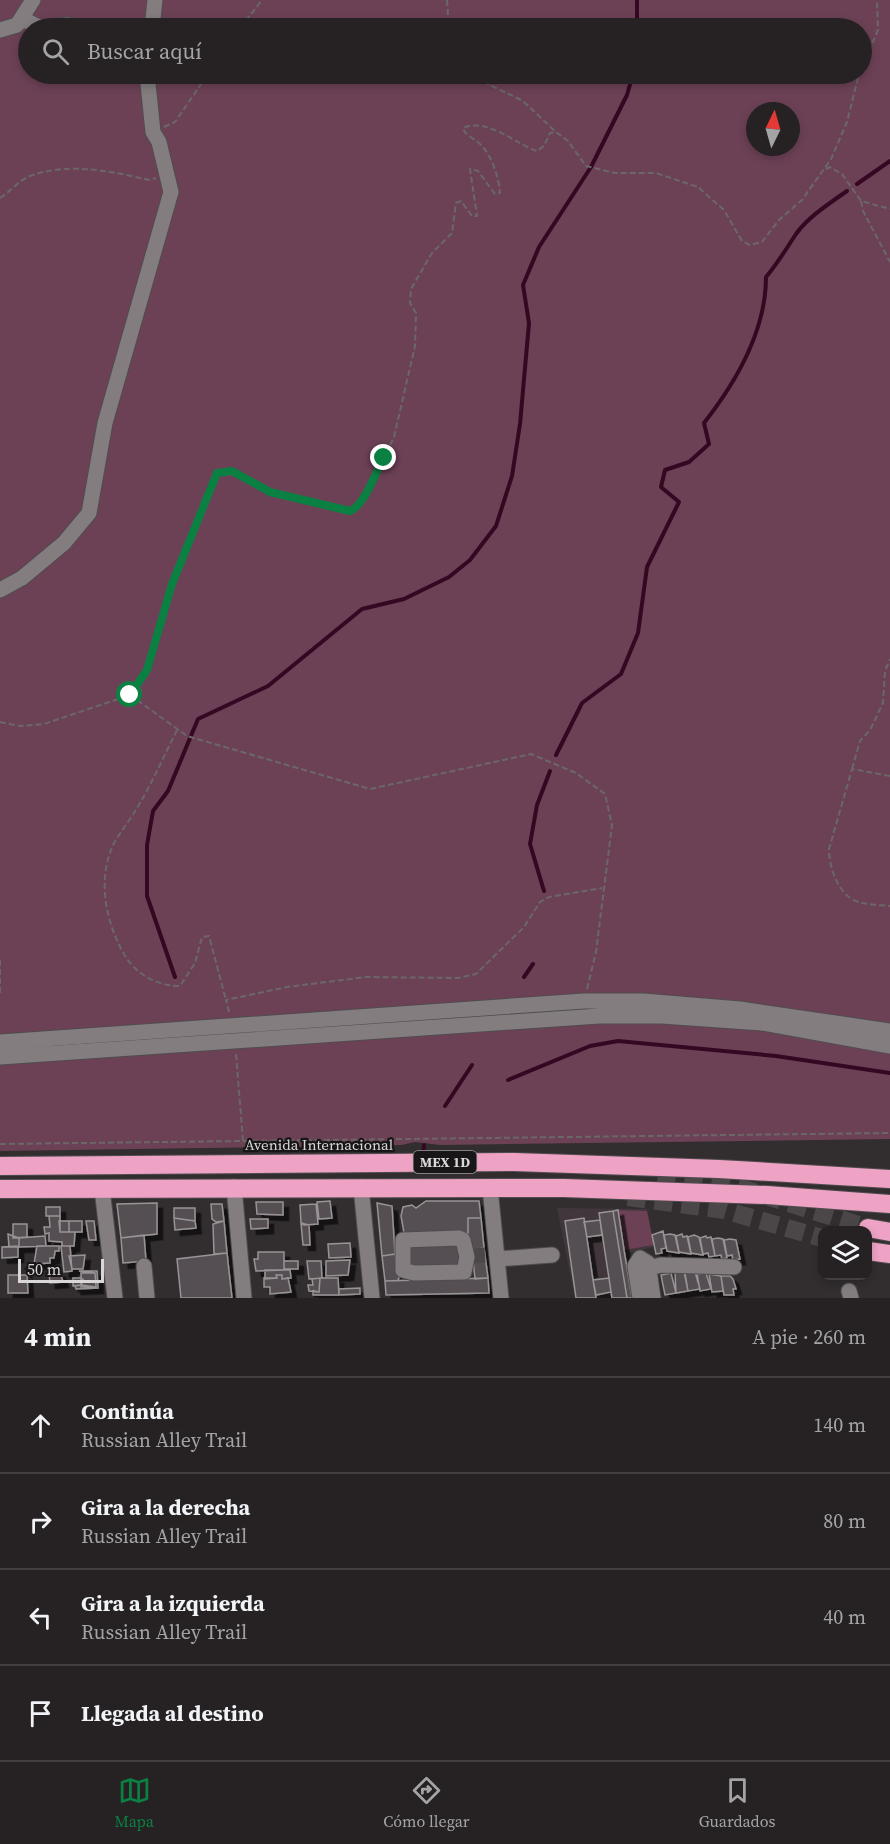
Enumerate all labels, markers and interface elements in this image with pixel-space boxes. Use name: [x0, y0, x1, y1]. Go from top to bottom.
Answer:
search box: [18, 18, 872, 84]
icon: search: [39, 35, 72, 68]
text: Buscar aquí: [87, 36, 202, 66]
north arrow: [746, 102, 800, 156]
route end: [370, 444, 396, 470]
route start: [116, 681, 142, 707]
street label: Avenida Internacional: [245, 1134, 394, 1155]
road number: MEX 1D: [414, 1151, 476, 1173]
map controls: [818, 1226, 872, 1280]
button: layers: [818, 1226, 872, 1280]
scale bar: [18, 1256, 104, 1284]
text: 50 m: [27, 1258, 61, 1280]
text: 4 min: [24, 1319, 91, 1355]
text: A pie · 260 m: [752, 1323, 866, 1351]
text: Continúa: [81, 1396, 174, 1426]
icon: ahead: [24, 1409, 57, 1442]
text: 140 m: [813, 1411, 866, 1439]
text: Russian Alley Trail: [81, 1426, 247, 1454]
text: Gira a la derecha: [81, 1492, 250, 1522]
icon: right: [24, 1505, 57, 1538]
text: 80 m: [823, 1507, 866, 1535]
text: Russian Alley Trail: [81, 1522, 247, 1550]
text: Gira a la izquierda: [81, 1588, 265, 1618]
icon: left: [24, 1601, 57, 1634]
text: 40 m: [823, 1603, 866, 1631]
text: Russian Alley Trail: [81, 1618, 247, 1646]
icon: arrive: [24, 1697, 57, 1730]
text: Llegada al destino: [81, 1698, 264, 1728]
tab: Mapa: [115, 1774, 154, 1832]
tab: Cómo llegar: [383, 1774, 469, 1832]
tab: Guardados: [699, 1774, 775, 1832]

